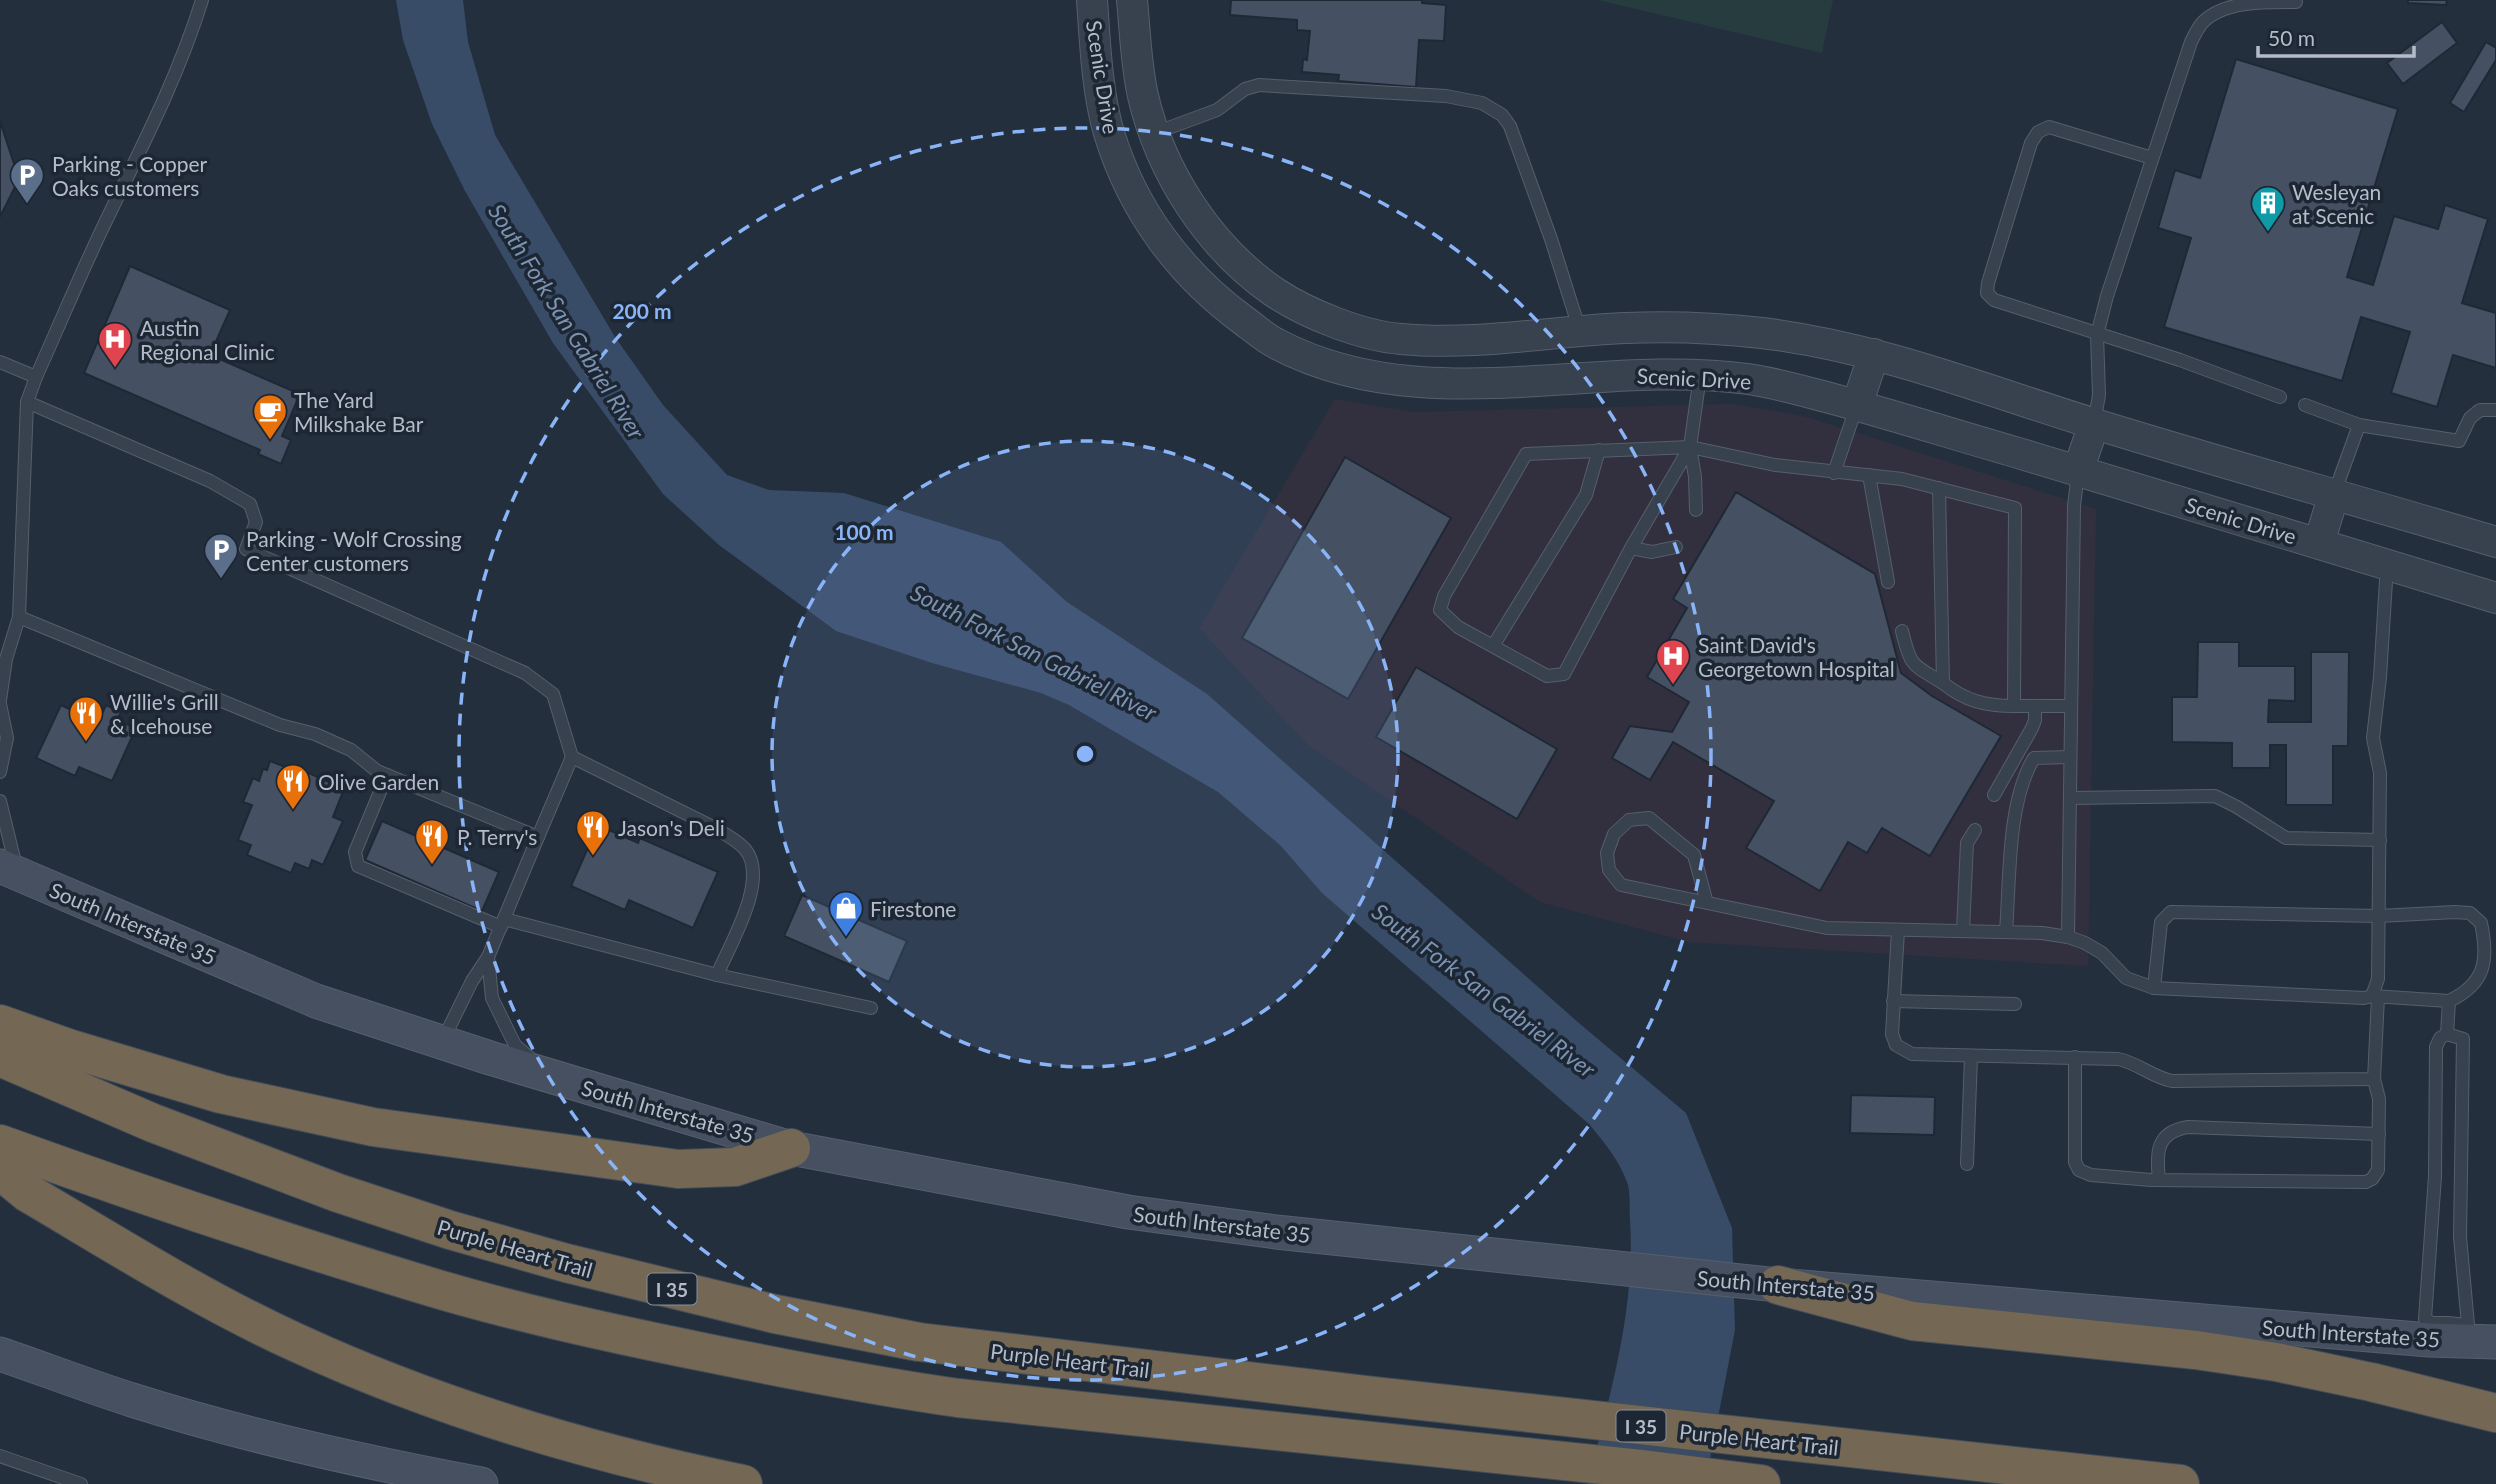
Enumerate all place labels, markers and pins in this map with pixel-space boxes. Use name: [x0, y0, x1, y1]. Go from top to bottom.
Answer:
place label: Parking - Copper Oaks customers: [52, 151, 208, 200]
parking icon: Parking - Copper Oaks customers: [8, 156, 46, 205]
place label: Wesleyan at Scenic: [2292, 179, 2381, 228]
building icon: Wesleyan at Scenic: [2249, 184, 2287, 233]
place label: Austin Regional Clinic: [140, 315, 275, 364]
hospital icon: Austin Regional Clinic: [96, 320, 134, 369]
place label: The Yard Milkshake Bar: [294, 387, 424, 436]
cafe icon: The Yard Milkshake Bar: [251, 392, 289, 441]
place label: Parking - Wolf Crossing Center customers: [246, 526, 462, 575]
parking icon: Parking - Wolf Crossing Center customers: [202, 531, 240, 580]
place label: Saint David's Georgetown Hospital: [1698, 632, 1895, 681]
hospital icon: Saint David's Georgetown Hospital: [1654, 637, 1692, 686]
place label: Willie's Grill & Icehouse: [110, 689, 219, 738]
restaurant icon: Willie's Grill & Icehouse: [67, 694, 105, 743]
centre of rings: [1073, 742, 1097, 766]
restaurant icon: Olive Garden: [274, 762, 312, 811]
place label: Olive Garden: [318, 769, 439, 794]
restaurant icon: Jason's Deli: [574, 808, 612, 857]
place label: Jason's Deli: [618, 815, 725, 840]
restaurant icon: P. Terry's: [413, 817, 451, 866]
place label: P. Terry's: [457, 824, 537, 849]
shop icon: Firestone: [827, 889, 865, 938]
place label: Firestone: [870, 896, 956, 921]

